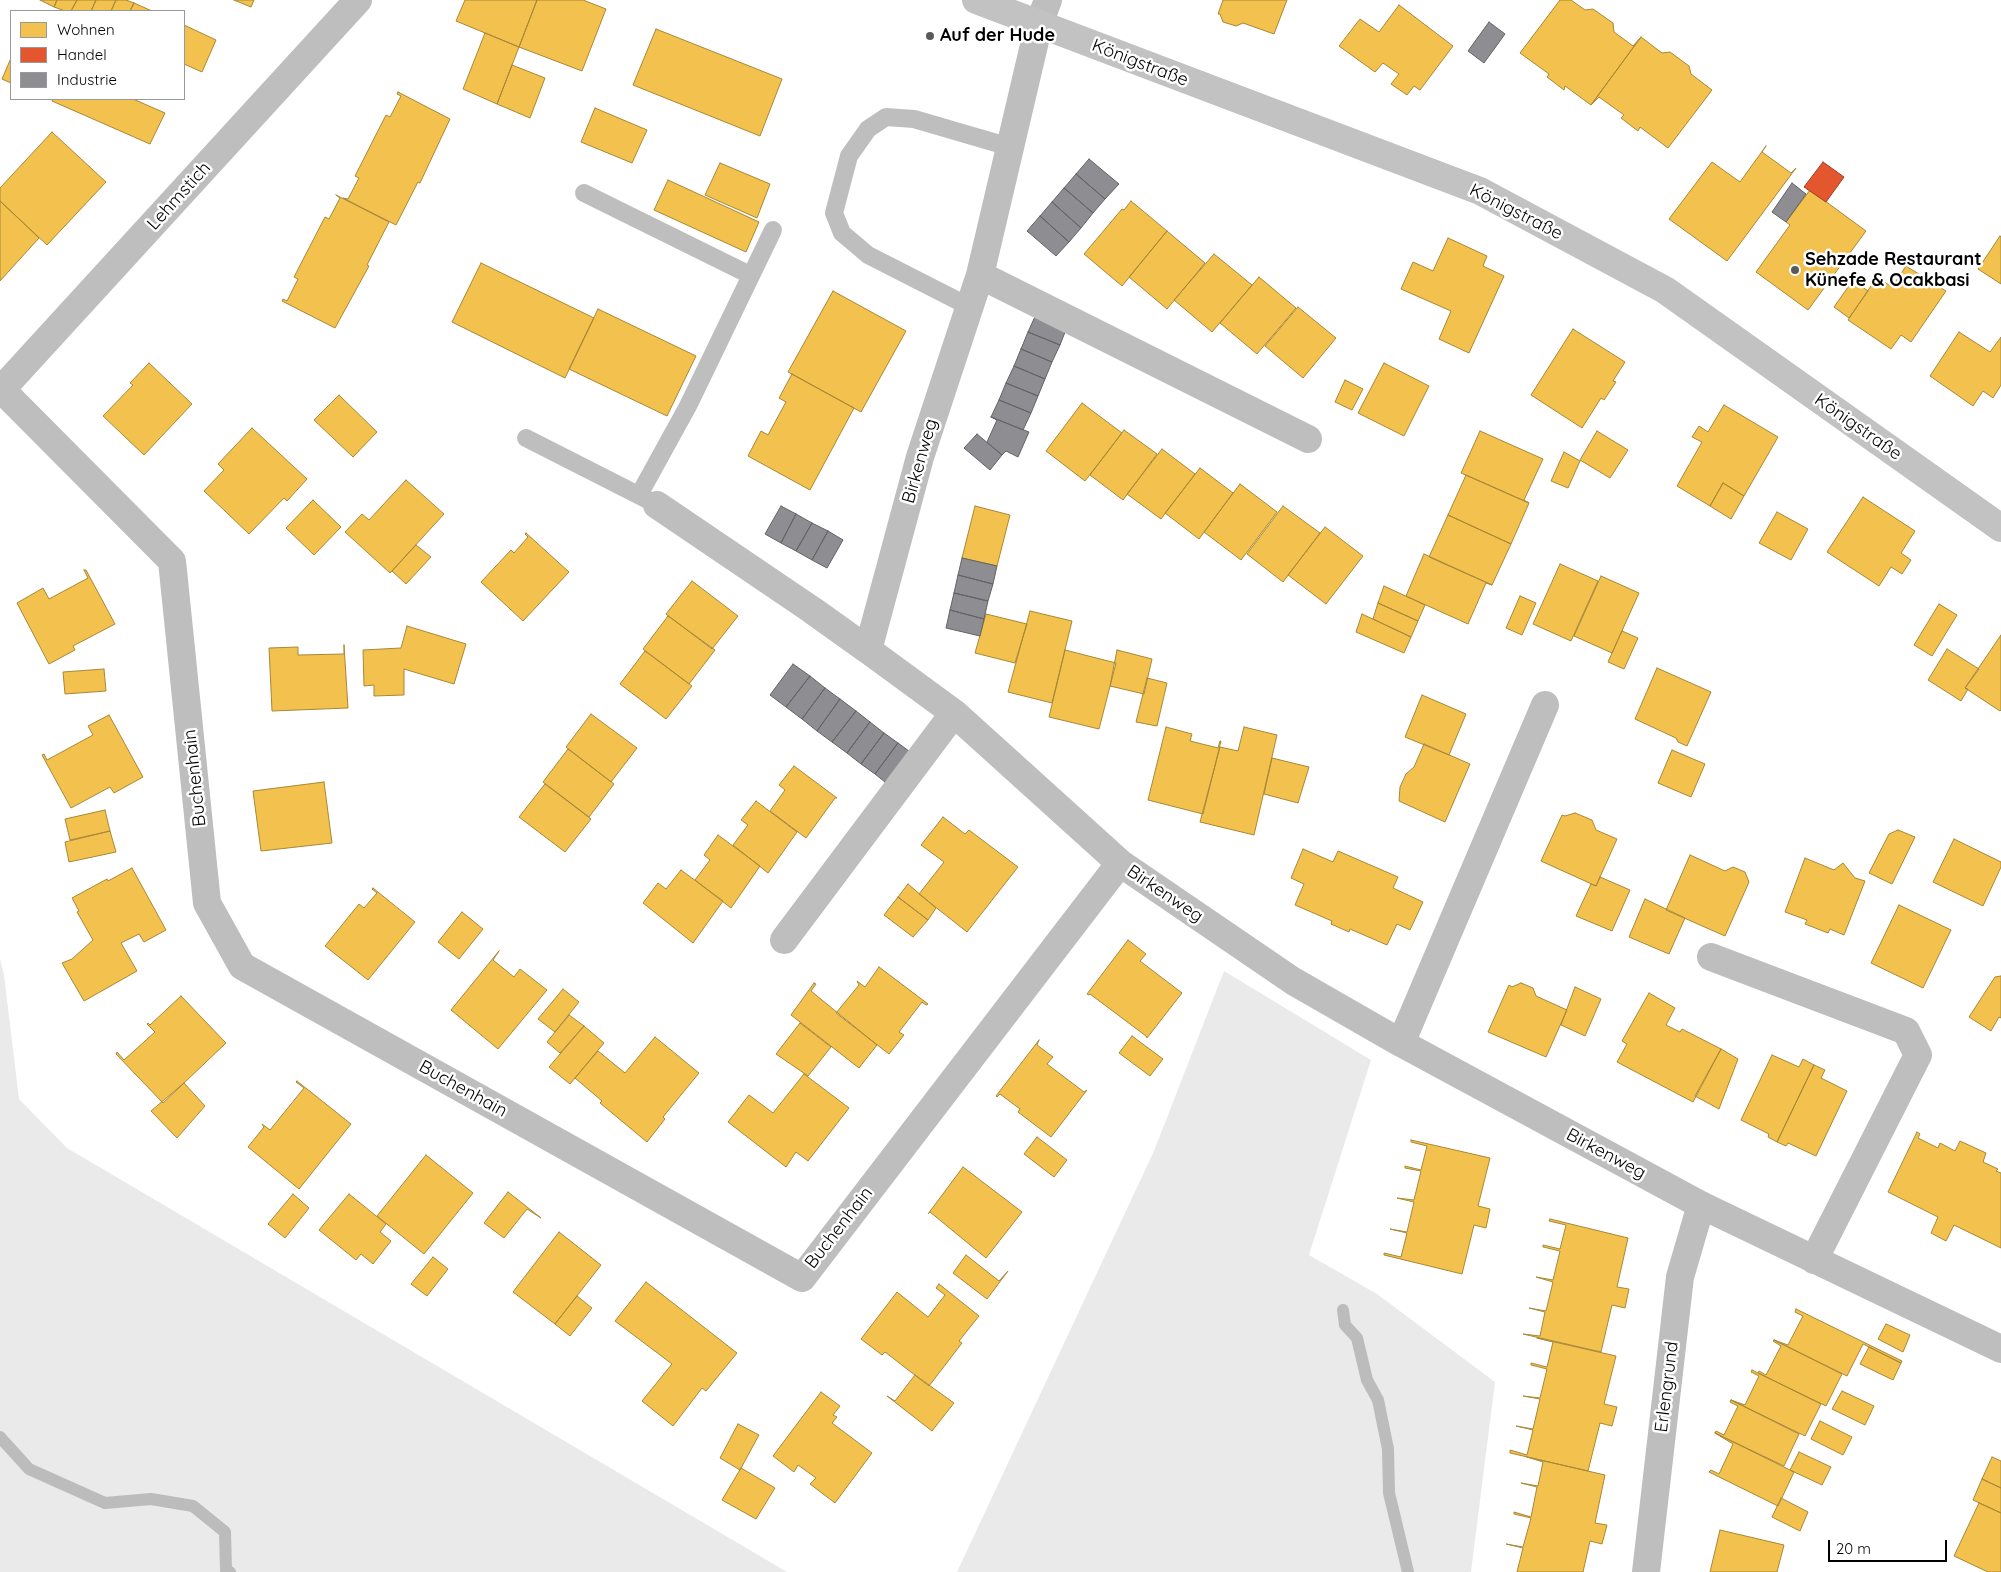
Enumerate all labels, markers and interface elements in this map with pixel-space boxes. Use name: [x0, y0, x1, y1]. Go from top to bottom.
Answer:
legend: [10, 10, 185, 100]
text: Wohnen: [57, 20, 115, 39]
place label: Auf der Hude: [940, 25, 1055, 47]
marker: Auf der Hude: [924, 30, 936, 42]
street label: Königstraße: [1089, 35, 1191, 91]
text: Handel: [57, 45, 107, 64]
text: Industrie: [57, 70, 117, 89]
street label: Lehmstich: [143, 157, 215, 235]
street label: Königstraße: [1466, 179, 1566, 245]
place label: Sehzade Restaurant Künefe & Ocakbasi: [1805, 249, 1982, 292]
marker: Sehzade Restaurant Künefe & Ocakbasi: [1789, 264, 1801, 276]
street label: Königstraße: [1810, 389, 1906, 465]
street label: Birkenweg: [898, 416, 942, 506]
street label: Buchenhain: [179, 728, 211, 828]
street label: Birkenweg: [1123, 861, 1207, 927]
street label: Buchenhain: [415, 1056, 511, 1122]
street label: Birkenweg: [1562, 1124, 1650, 1184]
street label: Buchenhain: [800, 1183, 878, 1273]
street label: Erlengrund: [1651, 1340, 1683, 1434]
scale bar: [1831, 1530, 1950, 1562]
text: 20 m: [1836, 1539, 1871, 1558]

